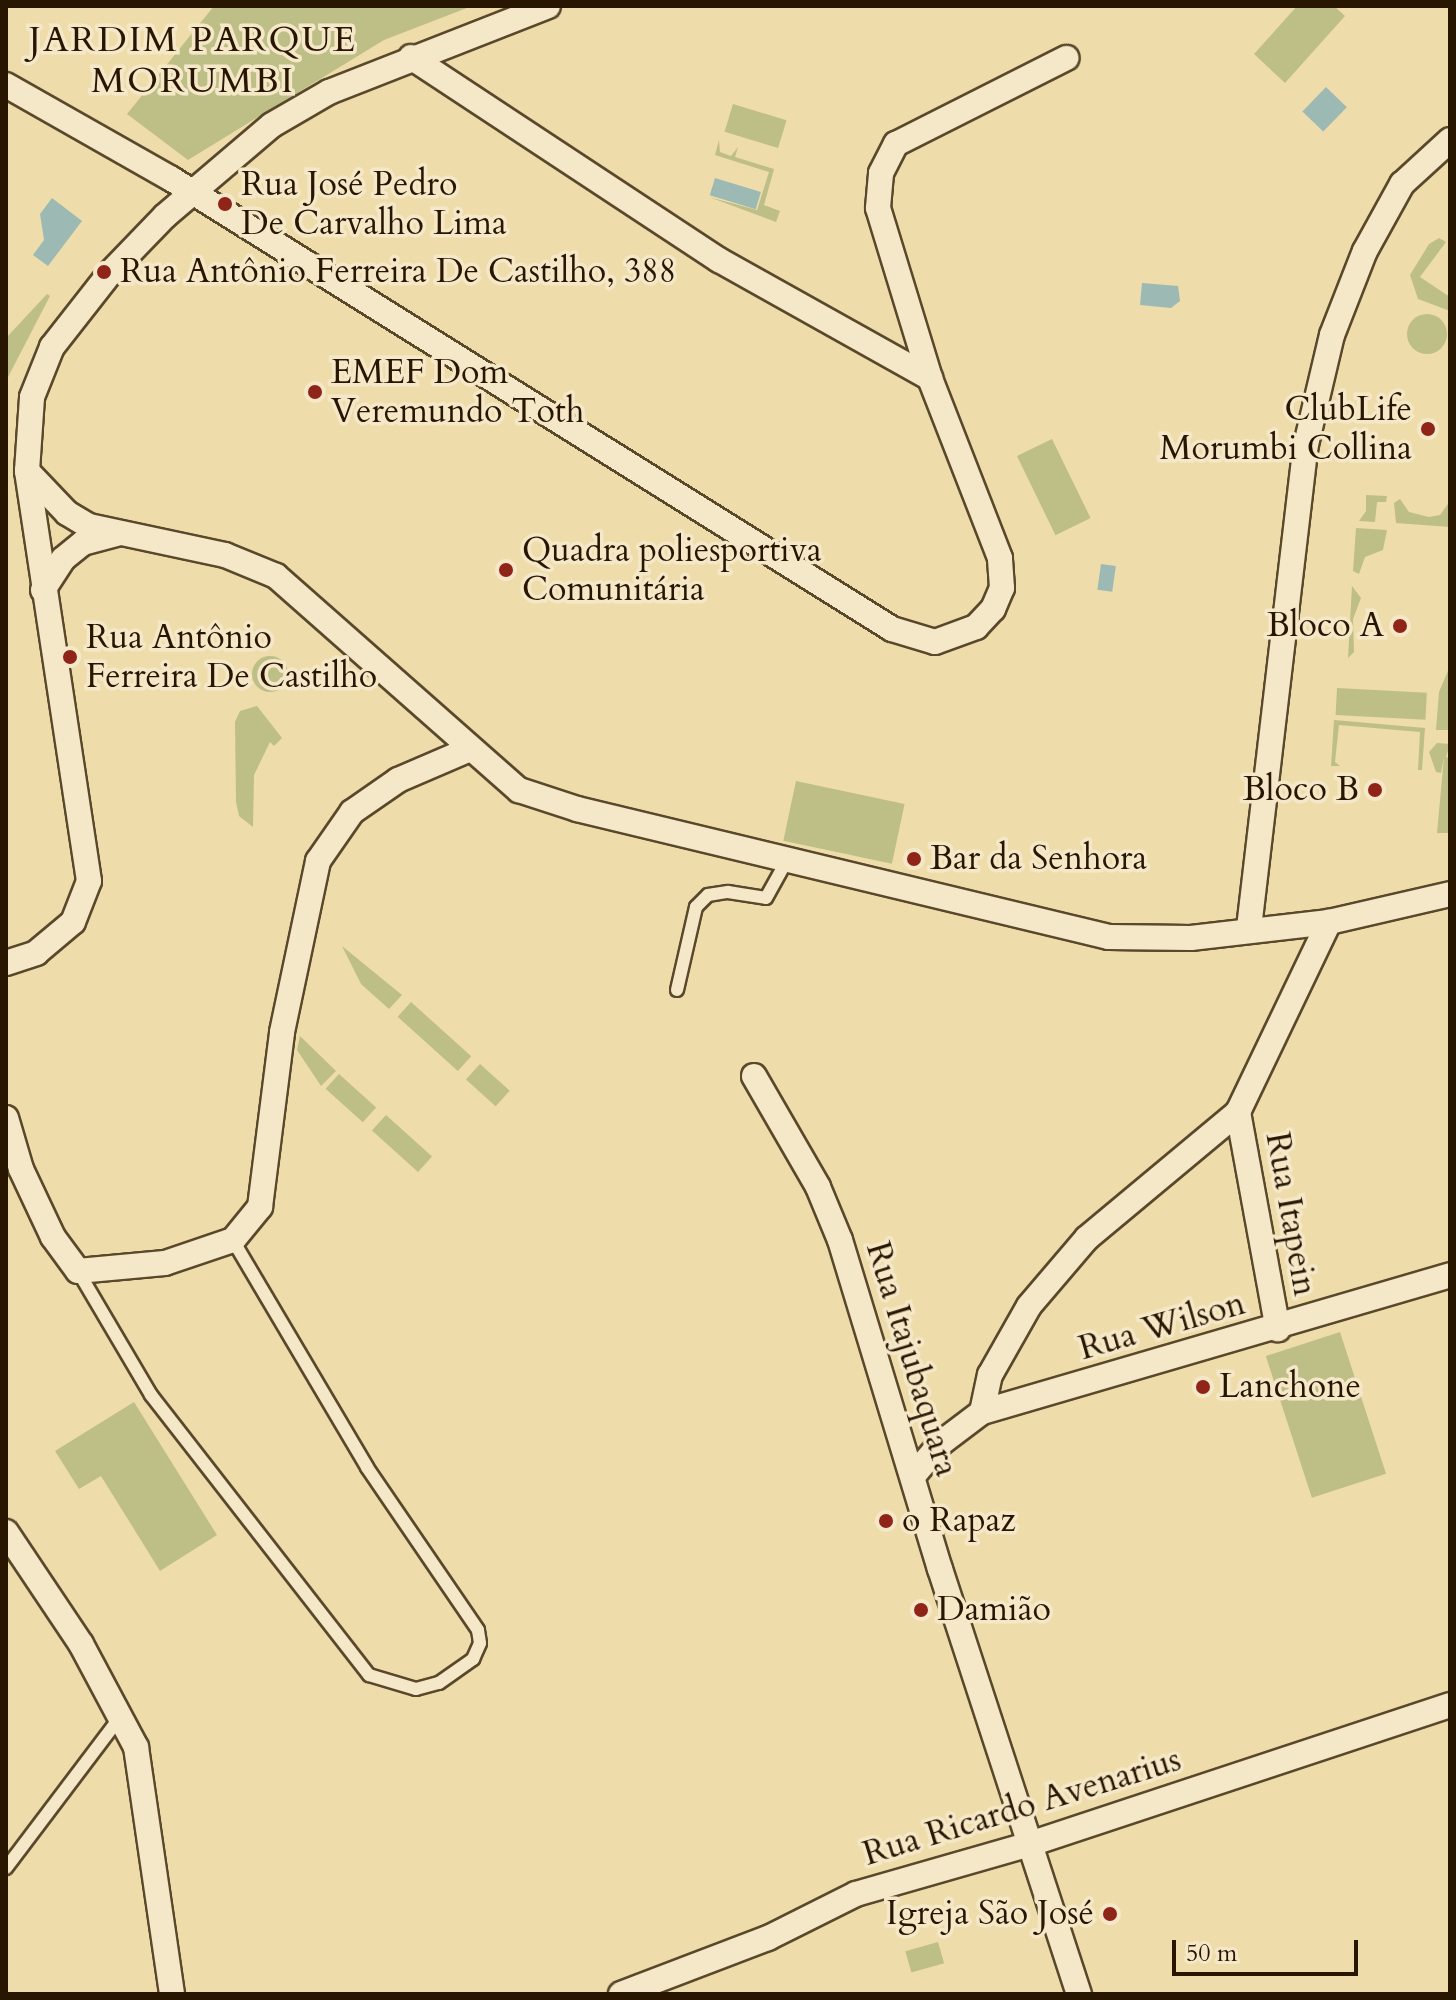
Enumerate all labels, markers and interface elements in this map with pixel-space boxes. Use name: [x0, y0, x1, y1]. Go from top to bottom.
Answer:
district label: JARDIM PARQUE MORUMBI: [29, 17, 357, 102]
place label: Rua José Pedro De Carvalho Lima: [241, 164, 507, 244]
marker: Rua José Pedro De Carvalho Lima: [216, 195, 234, 213]
place label: Rua Antônio Ferreira De Castilho, 388: [120, 252, 676, 292]
marker: Rua Antônio Ferreira De Castilho, 388: [95, 263, 113, 281]
place label: EMEF Dom Veremundo Toth: [331, 352, 584, 432]
marker: EMEF Dom Veremundo Toth: [306, 383, 324, 401]
place label: ClubLife Morumbi Collina: [1160, 389, 1412, 468]
marker: ClubLife Morumbi Collina: [1419, 420, 1437, 438]
place label: Quadra poliesportiva Comunitária: [522, 530, 822, 610]
marker: Quadra poliesportiva Comunitária: [497, 561, 515, 579]
place label: Bloco A: [1267, 606, 1384, 646]
place label: Rua Antônio Ferreira De Castilho: [86, 617, 377, 696]
marker: Bloco A: [1391, 617, 1409, 635]
marker: Rua Antônio Ferreira De Castilho: [61, 648, 79, 666]
place label: Bloco B: [1243, 770, 1359, 810]
marker: Bloco B: [1366, 781, 1384, 799]
place label: Bar da Senhora: [930, 839, 1147, 879]
marker: Bar da Senhora: [905, 850, 923, 868]
street label: Rua Itapein: [1257, 1129, 1325, 1299]
street label: Rua Itajubaquara: [857, 1237, 967, 1481]
street label: Rua Wilson: [1074, 1283, 1250, 1369]
place label: Lanchone: [1219, 1367, 1361, 1407]
marker: Lanchone: [1194, 1378, 1212, 1396]
place label: o Rapaz: [902, 1501, 1016, 1541]
marker: o Rapaz: [877, 1512, 895, 1530]
place label: Damião: [937, 1590, 1051, 1630]
marker: Damião: [912, 1601, 930, 1619]
street label: Rua Ricardo Avenarius: [858, 1739, 1186, 1875]
place label: Igreja São José: [886, 1894, 1094, 1934]
marker: Igreja São José: [1101, 1905, 1119, 1923]
scale bar: [1176, 1924, 1362, 1974]
text: 50 m: [1186, 1937, 1237, 1970]

